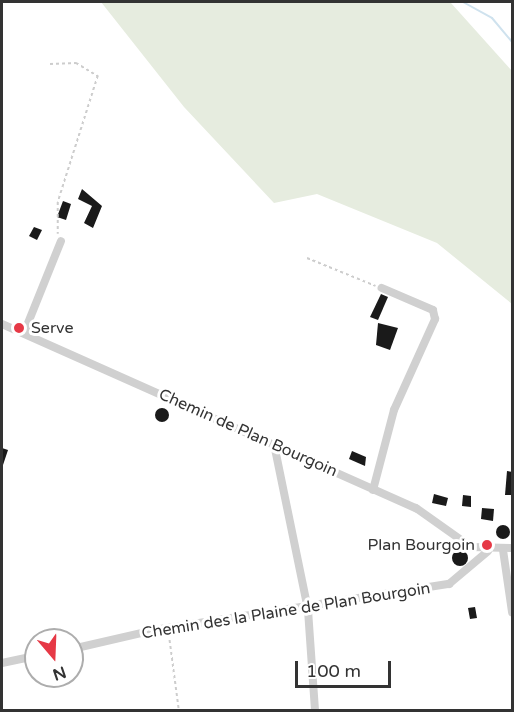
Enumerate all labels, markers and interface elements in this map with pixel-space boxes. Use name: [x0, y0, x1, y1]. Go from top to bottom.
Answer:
place label: Serve: [31, 318, 73, 338]
marker: Serve: [12, 321, 26, 335]
street label: Chemin de Plan Bourgoin: [156, 385, 340, 481]
place label: Plan Bourgoin: [368, 535, 475, 555]
marker: Plan Bourgoin: [480, 538, 494, 552]
street label: Chemin des la Plaine de Plan Bourgoin: [140, 579, 432, 643]
north arrow: [24, 628, 84, 688]
scale bar: [298, 649, 394, 687]
text: 100 m: [306, 660, 361, 682]
text: N: [50, 662, 69, 685]

